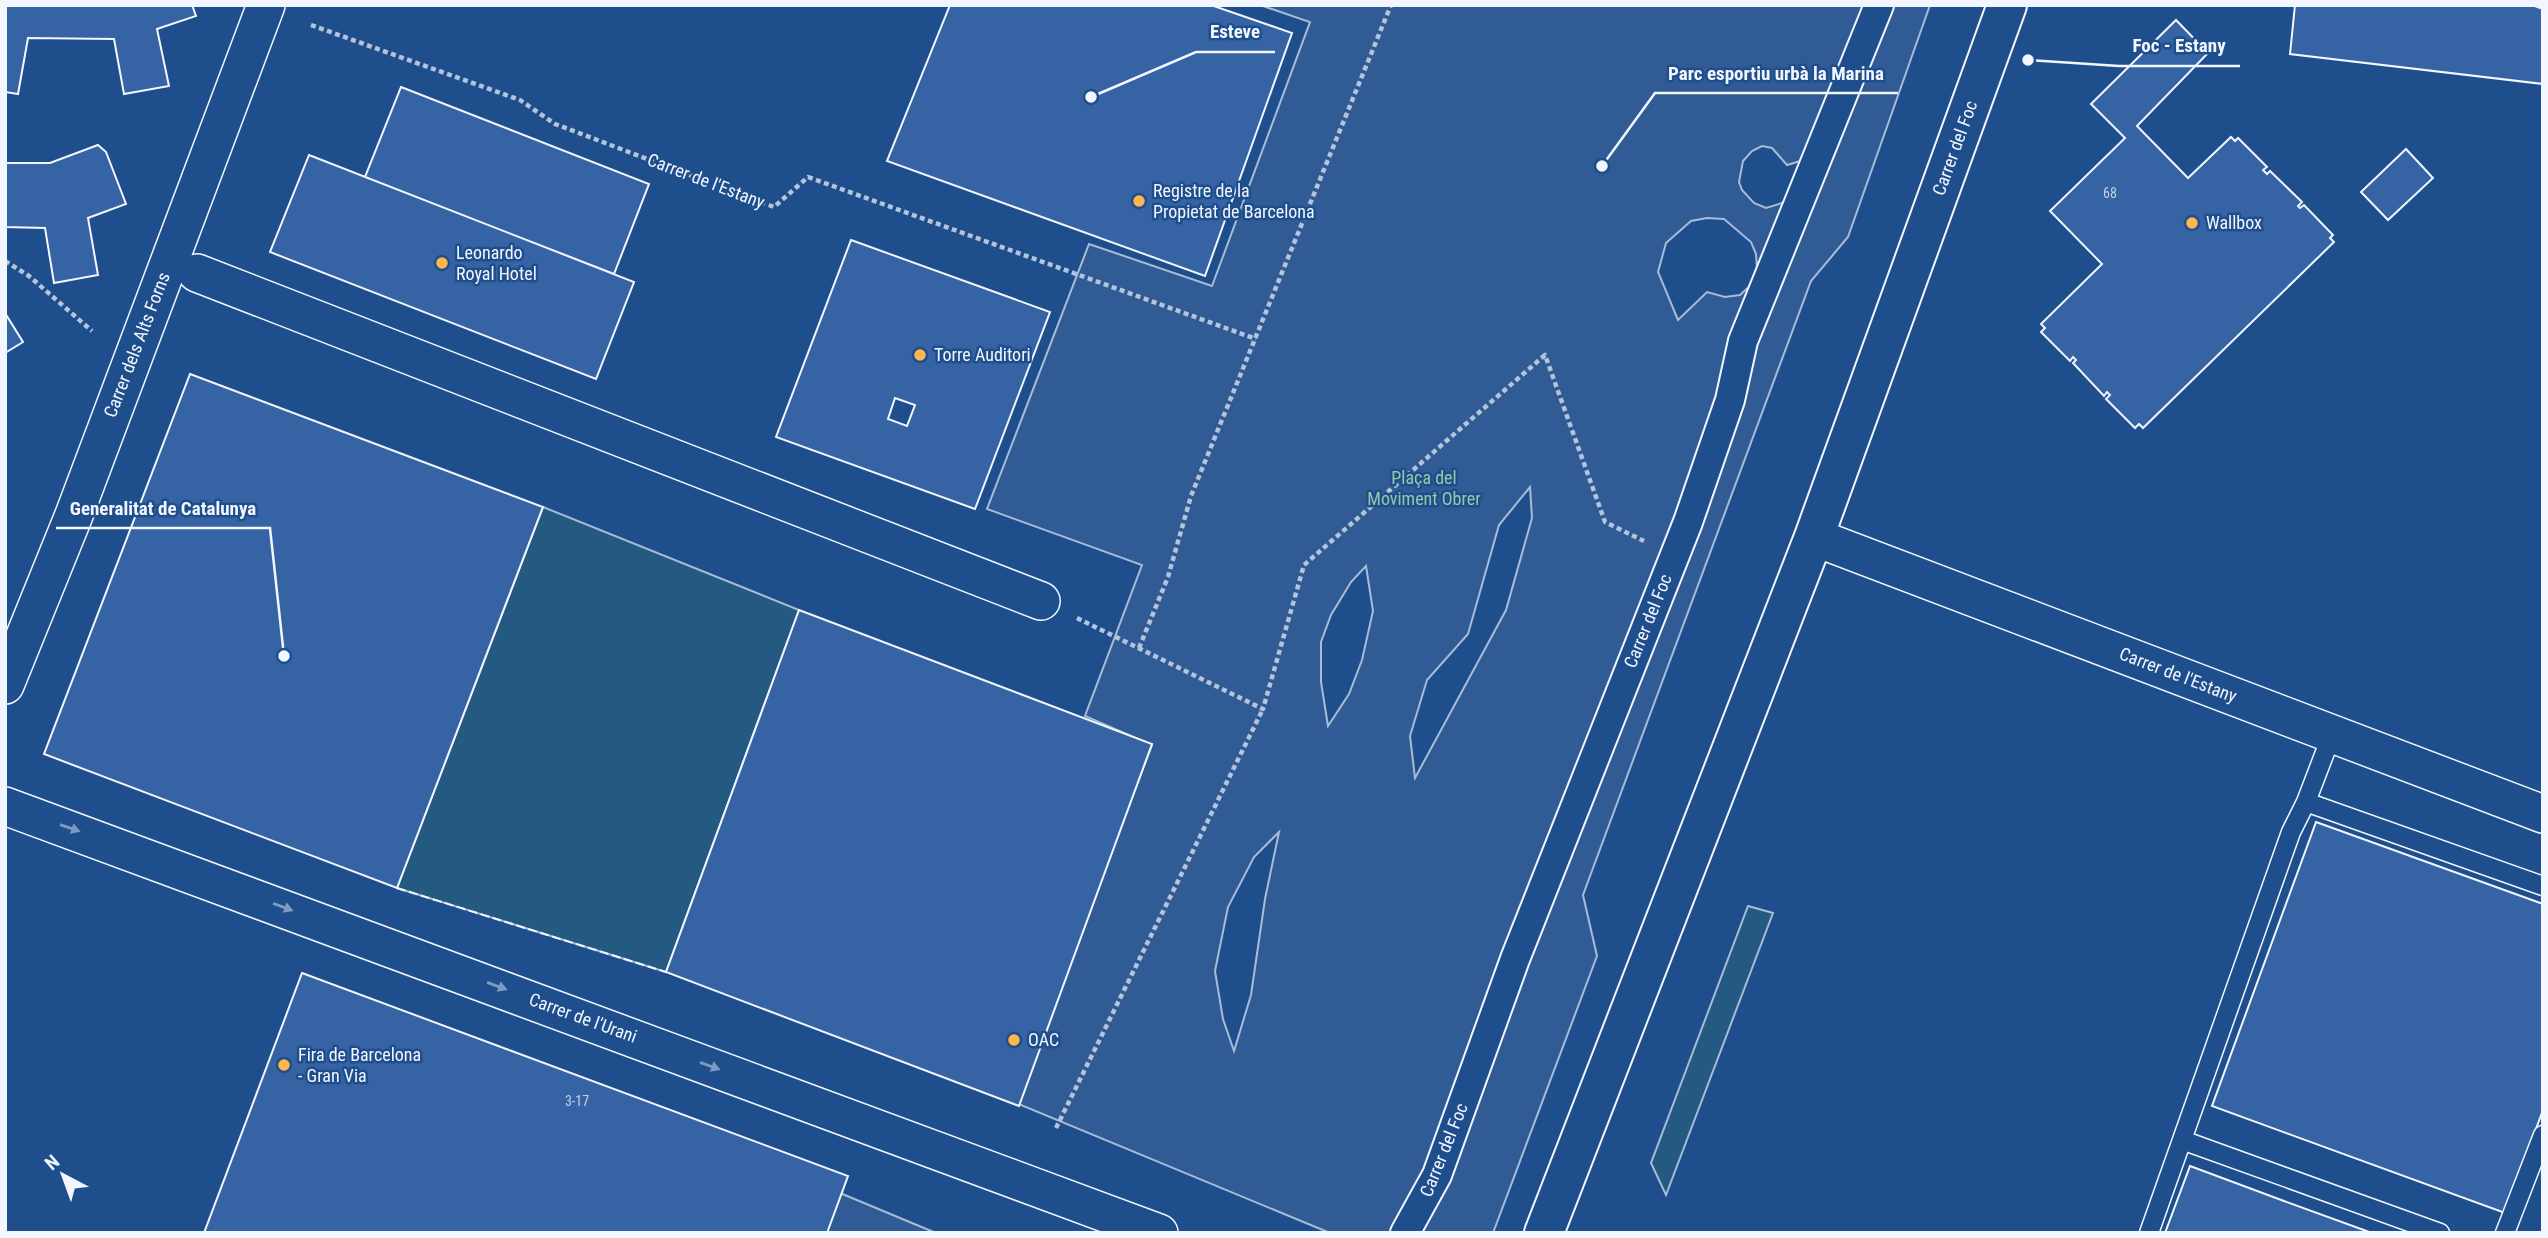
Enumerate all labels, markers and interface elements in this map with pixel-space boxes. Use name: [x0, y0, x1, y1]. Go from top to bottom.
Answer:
callout: Esteve: [1196, 12, 1275, 52]
text: Esteve: [1210, 20, 1260, 43]
callout: Foc - Estany: [2119, 26, 2240, 66]
text: Foc - Estany: [2132, 34, 2226, 57]
callout: Parc esportiu urbà la Marina: [1655, 53, 1898, 93]
text: Parc esportiu urbà la Marina: [1668, 62, 1884, 85]
street label: Carrer del Foc: [1928, 98, 1981, 198]
street label: Carrer de l'Estany: [645, 149, 768, 213]
place label: Registre de la Propietat de Barcelona: [1153, 180, 1315, 222]
house number: 68: [2103, 185, 2117, 201]
marker: Registre de la Propietat de Barcelona: [1131, 193, 1147, 209]
place label: Wallbox: [2206, 212, 2262, 233]
marker: Wallbox: [2184, 215, 2200, 231]
place label: Leonardo Royal Hotel: [456, 242, 537, 284]
marker: Leonardo Royal Hotel: [434, 255, 450, 271]
street label: Carrer dels Alts Forns: [99, 269, 174, 420]
place label: Torre Auditori: [934, 344, 1031, 365]
marker: Torre Auditori: [912, 347, 928, 363]
park label: Plaça del Moviment Obrer: [1367, 467, 1481, 509]
callout: Generalitat de Catalunya: [56, 488, 270, 528]
text: Generalitat de Catalunya: [70, 497, 256, 520]
street label: Carrer del Foc: [1619, 571, 1676, 671]
street label: Carrer de l'Estany: [2117, 643, 2240, 707]
one-way arrow: [60, 823, 81, 834]
one-way arrow: [273, 902, 294, 913]
one-way arrow: [486, 981, 507, 992]
street label: Carrer de l'Urani: [526, 988, 640, 1047]
place label: OAC: [1028, 1029, 1059, 1050]
marker: OAC: [1006, 1032, 1022, 1048]
place label: Fira de Barcelona - Gran Via: [298, 1044, 421, 1086]
marker: Fira de Barcelona - Gran Via: [276, 1057, 292, 1073]
one-way arrow: [699, 1060, 720, 1071]
house number: 3-17: [565, 1093, 589, 1109]
street label: Carrer del Foc: [1415, 1100, 1472, 1200]
north arrow: [28, 1140, 98, 1210]
text: N: [40, 1150, 64, 1175]

